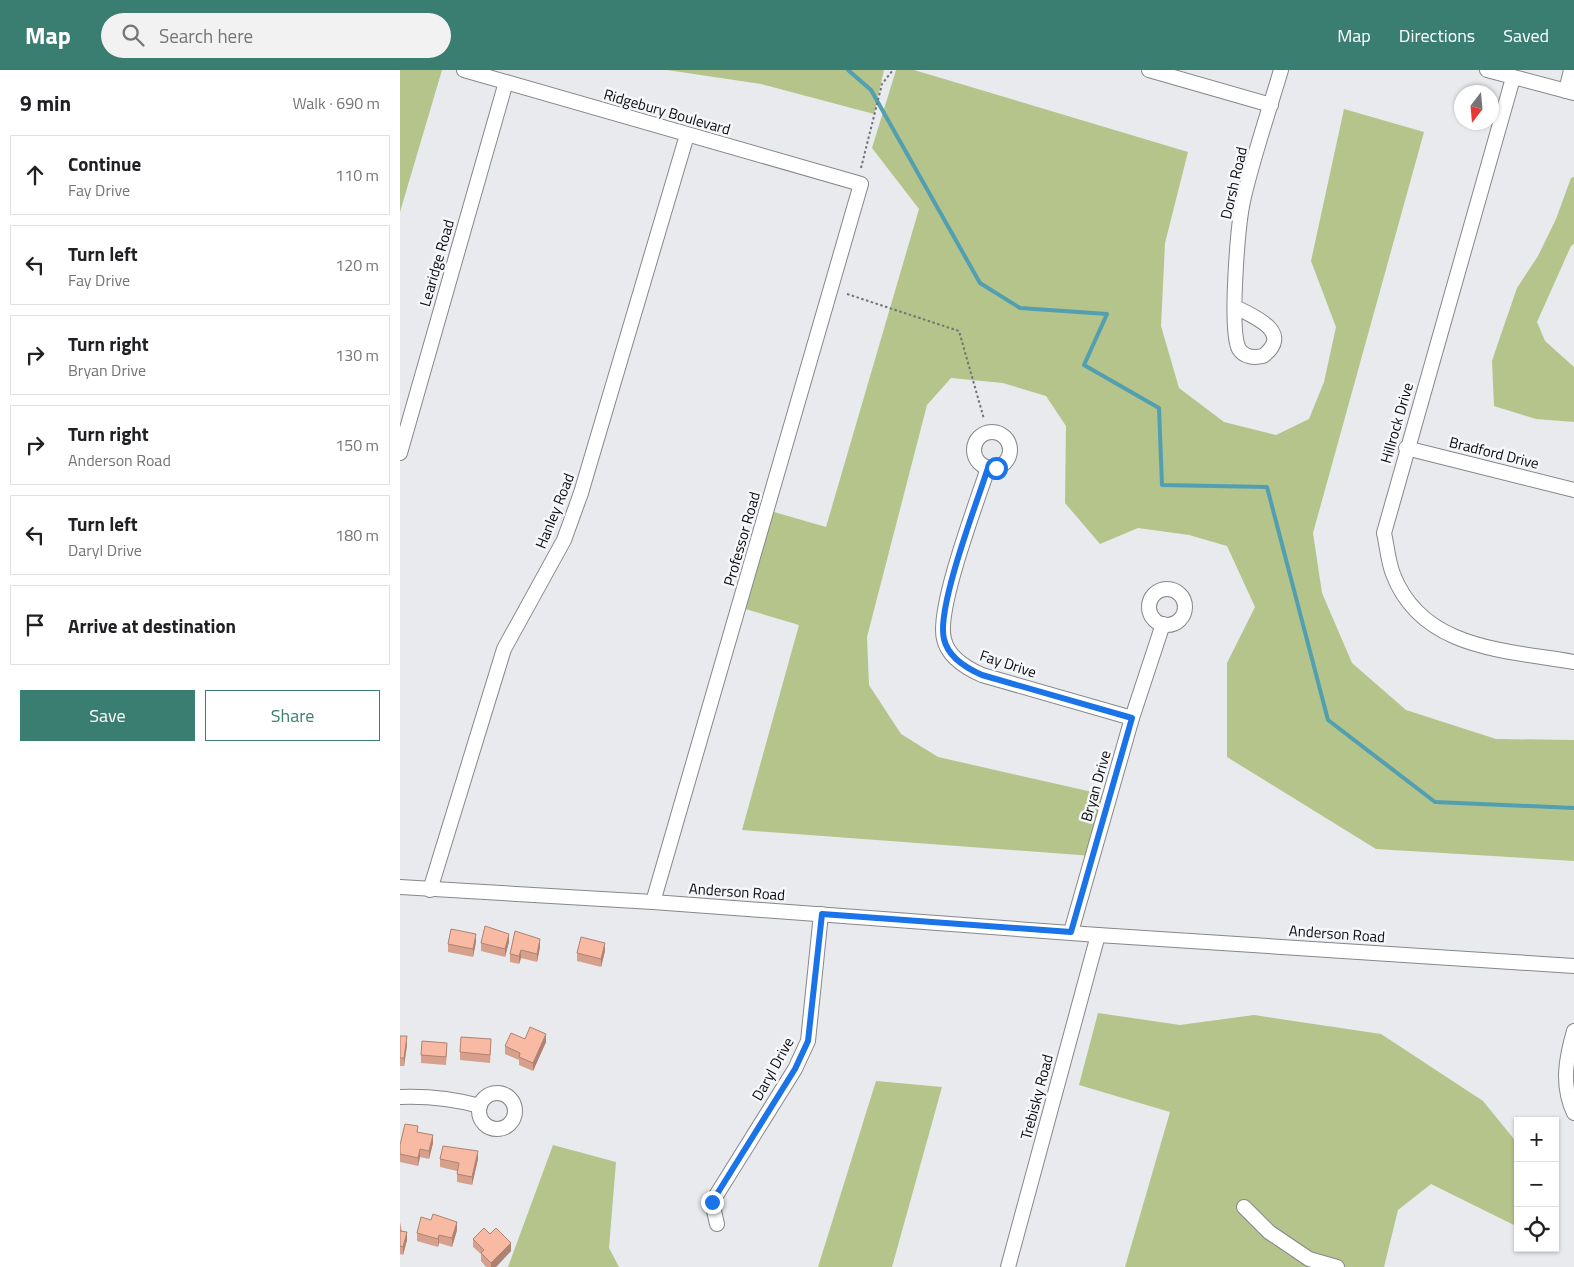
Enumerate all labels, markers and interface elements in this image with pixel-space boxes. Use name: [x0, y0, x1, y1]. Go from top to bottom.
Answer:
search box: [101, 13, 451, 58]
text: Map: [25, 17, 71, 53]
icon: search: [119, 21, 147, 49]
text: Search here: [159, 21, 253, 50]
text: Map: [1337, 22, 1371, 49]
text: Directions: [1399, 22, 1475, 49]
text: Saved: [1503, 22, 1549, 49]
street label: Ridgebury Boulevard: [601, 82, 733, 141]
north arrow: [1454, 85, 1499, 130]
text: 9 min: [20, 87, 71, 119]
text: Walk · 690 m: [292, 91, 380, 115]
street label: Dorsh Road: [1214, 144, 1253, 221]
text: Continue: [68, 149, 141, 178]
icon: ahead: [21, 161, 49, 189]
text: 110 m: [335, 163, 379, 187]
text: Fay Drive: [68, 178, 130, 202]
street label: Learidge Road: [413, 217, 460, 309]
text: Turn left: [68, 239, 138, 268]
icon: left: [21, 251, 49, 279]
text: 120 m: [335, 253, 379, 277]
text: Fay Drive: [68, 268, 130, 292]
text: Turn right: [68, 329, 149, 358]
icon: right: [21, 341, 49, 369]
text: 130 m: [335, 343, 379, 367]
text: Bryan Drive: [68, 358, 146, 382]
street label: Hillrock Drive: [1374, 380, 1419, 466]
text: Turn right: [68, 419, 149, 448]
street label: Bradford Drive: [1447, 430, 1541, 475]
icon: right: [21, 431, 49, 459]
text: 150 m: [335, 433, 379, 457]
text: Anderson Road: [68, 448, 171, 472]
route start: [985, 457, 1008, 480]
street label: Hanley Road: [529, 470, 580, 552]
street label: Professor Road: [717, 489, 766, 589]
text: Turn left: [68, 509, 138, 538]
icon: left: [21, 521, 49, 549]
text: 180 m: [335, 523, 379, 547]
text: Daryl Drive: [68, 538, 142, 562]
icon: arrive: [21, 611, 49, 639]
text: Arrive at destination: [68, 611, 236, 640]
street label: Fay Drive: [977, 644, 1039, 683]
button: Save: [20, 690, 195, 741]
button: Share: [205, 690, 380, 741]
street label: Bryan Drive: [1074, 748, 1117, 824]
street label: Anderson Road: [688, 877, 786, 906]
street label: Anderson Road: [1288, 919, 1386, 948]
street label: Daryl Drive: [746, 1033, 799, 1105]
street label: Trebisky Road: [1014, 1052, 1059, 1142]
map controls: [1514, 1117, 1559, 1252]
button: +: [1514, 1117, 1559, 1162]
button: −: [1514, 1162, 1559, 1207]
route end: [701, 1191, 724, 1214]
button: locate: [1514, 1207, 1559, 1252]

